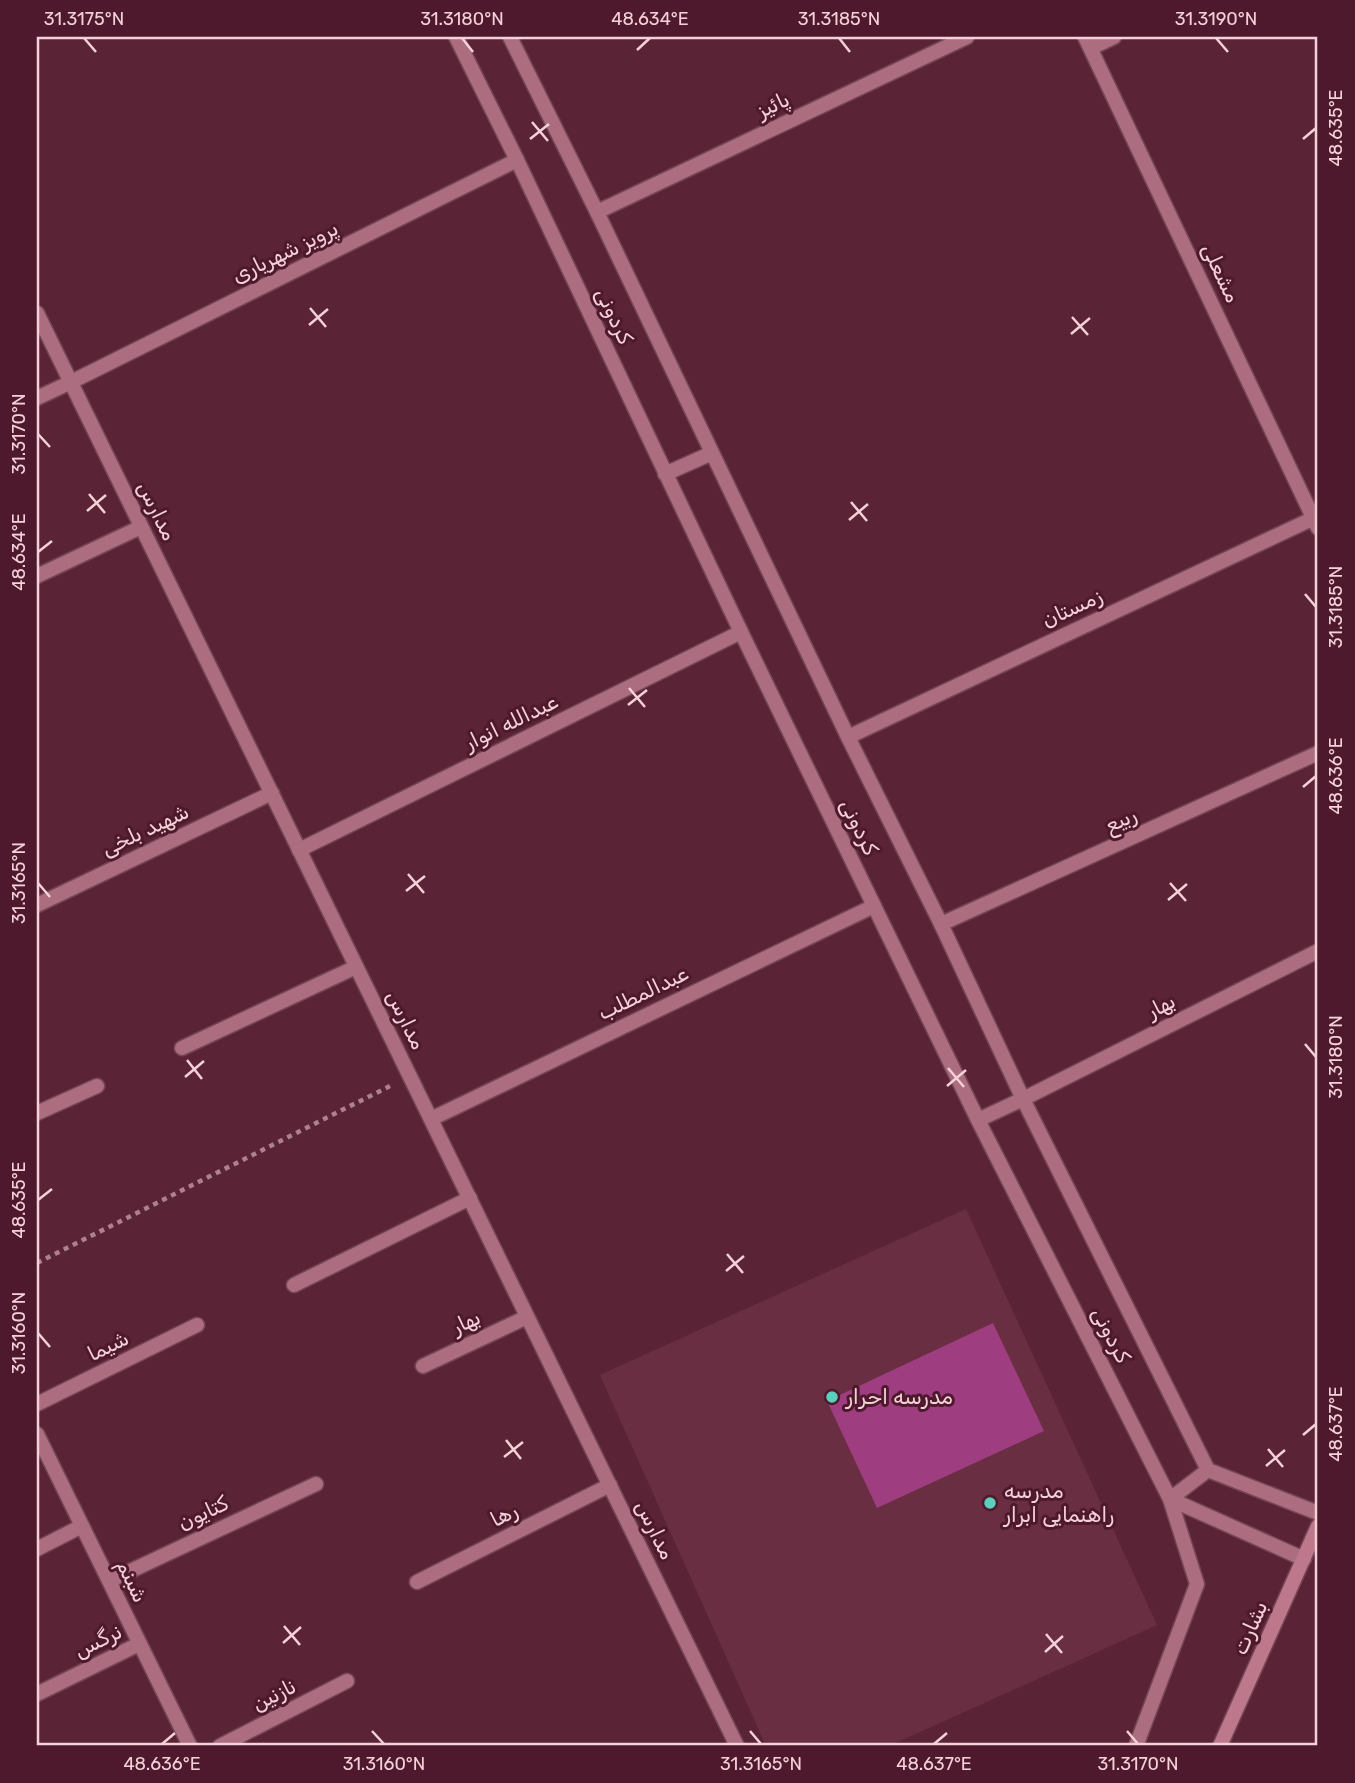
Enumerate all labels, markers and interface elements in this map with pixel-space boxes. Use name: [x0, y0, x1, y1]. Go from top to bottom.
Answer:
text: 31.3175°N: [44, 8, 124, 30]
text: 31.3180°N: [420, 8, 504, 30]
text: 48.634°E: [611, 8, 689, 30]
text: 31.3185°N: [798, 8, 880, 30]
text: 31.3190°N: [1175, 8, 1257, 30]
street label: پائیز: [751, 86, 794, 126]
text: 48.635°E: [1325, 89, 1347, 167]
street label: پرویز شهریاری: [228, 215, 343, 290]
street label: مشعلی: [1197, 239, 1246, 306]
street label: کردونی: [590, 284, 639, 349]
text: 31.3170°N: [8, 393, 30, 475]
street label: مدارس: [132, 477, 182, 545]
text: 48.634°E: [8, 513, 30, 591]
text: 31.3185°N: [1325, 566, 1347, 648]
street label: زمستان: [1038, 583, 1106, 632]
street label: عبدالله انوار: [458, 688, 562, 756]
text: 48.636°E: [1325, 737, 1347, 815]
street label: کردونی: [834, 795, 884, 860]
street label: شهید بلخی: [97, 798, 193, 861]
street label: ربیع: [1101, 802, 1142, 840]
text: 31.3165°N: [8, 842, 30, 924]
street label: عبدالمطلب: [594, 960, 692, 1025]
street label: مدارس: [381, 986, 431, 1054]
street label: بهار: [1141, 988, 1179, 1024]
text: 31.3180°N: [1325, 1015, 1347, 1099]
text: 48.635°E: [8, 1161, 30, 1239]
text: 31.3160°N: [8, 1292, 30, 1374]
street label: کردونی: [1086, 1303, 1136, 1368]
street label: بهار: [446, 1304, 484, 1340]
street label: شیما: [83, 1325, 132, 1366]
place label: مدرسه احرار: [844, 1384, 953, 1409]
text: 48.637°E: [1325, 1386, 1347, 1462]
marker: مدرسه احرار: [824, 1389, 840, 1405]
place label: مدرسه راهنمایی ابرار: [1002, 1478, 1114, 1527]
street label: کتایون: [174, 1490, 232, 1535]
marker: مدرسه راهنمایی ابرار: [982, 1495, 998, 1511]
street label: مدارس: [630, 1496, 680, 1564]
street label: رها: [486, 1497, 522, 1532]
street label: شبنم: [110, 1555, 153, 1607]
street label: بشارت: [1227, 1597, 1272, 1659]
street label: نرگس: [70, 1618, 126, 1663]
street label: نازنین: [248, 1673, 300, 1716]
text: 48.636°E: [123, 1753, 201, 1775]
text: 31.3160°N: [343, 1753, 425, 1775]
text: 31.3165°N: [720, 1753, 802, 1775]
text: 48.637°E: [896, 1753, 972, 1775]
text: 31.3170°N: [1097, 1753, 1179, 1775]

